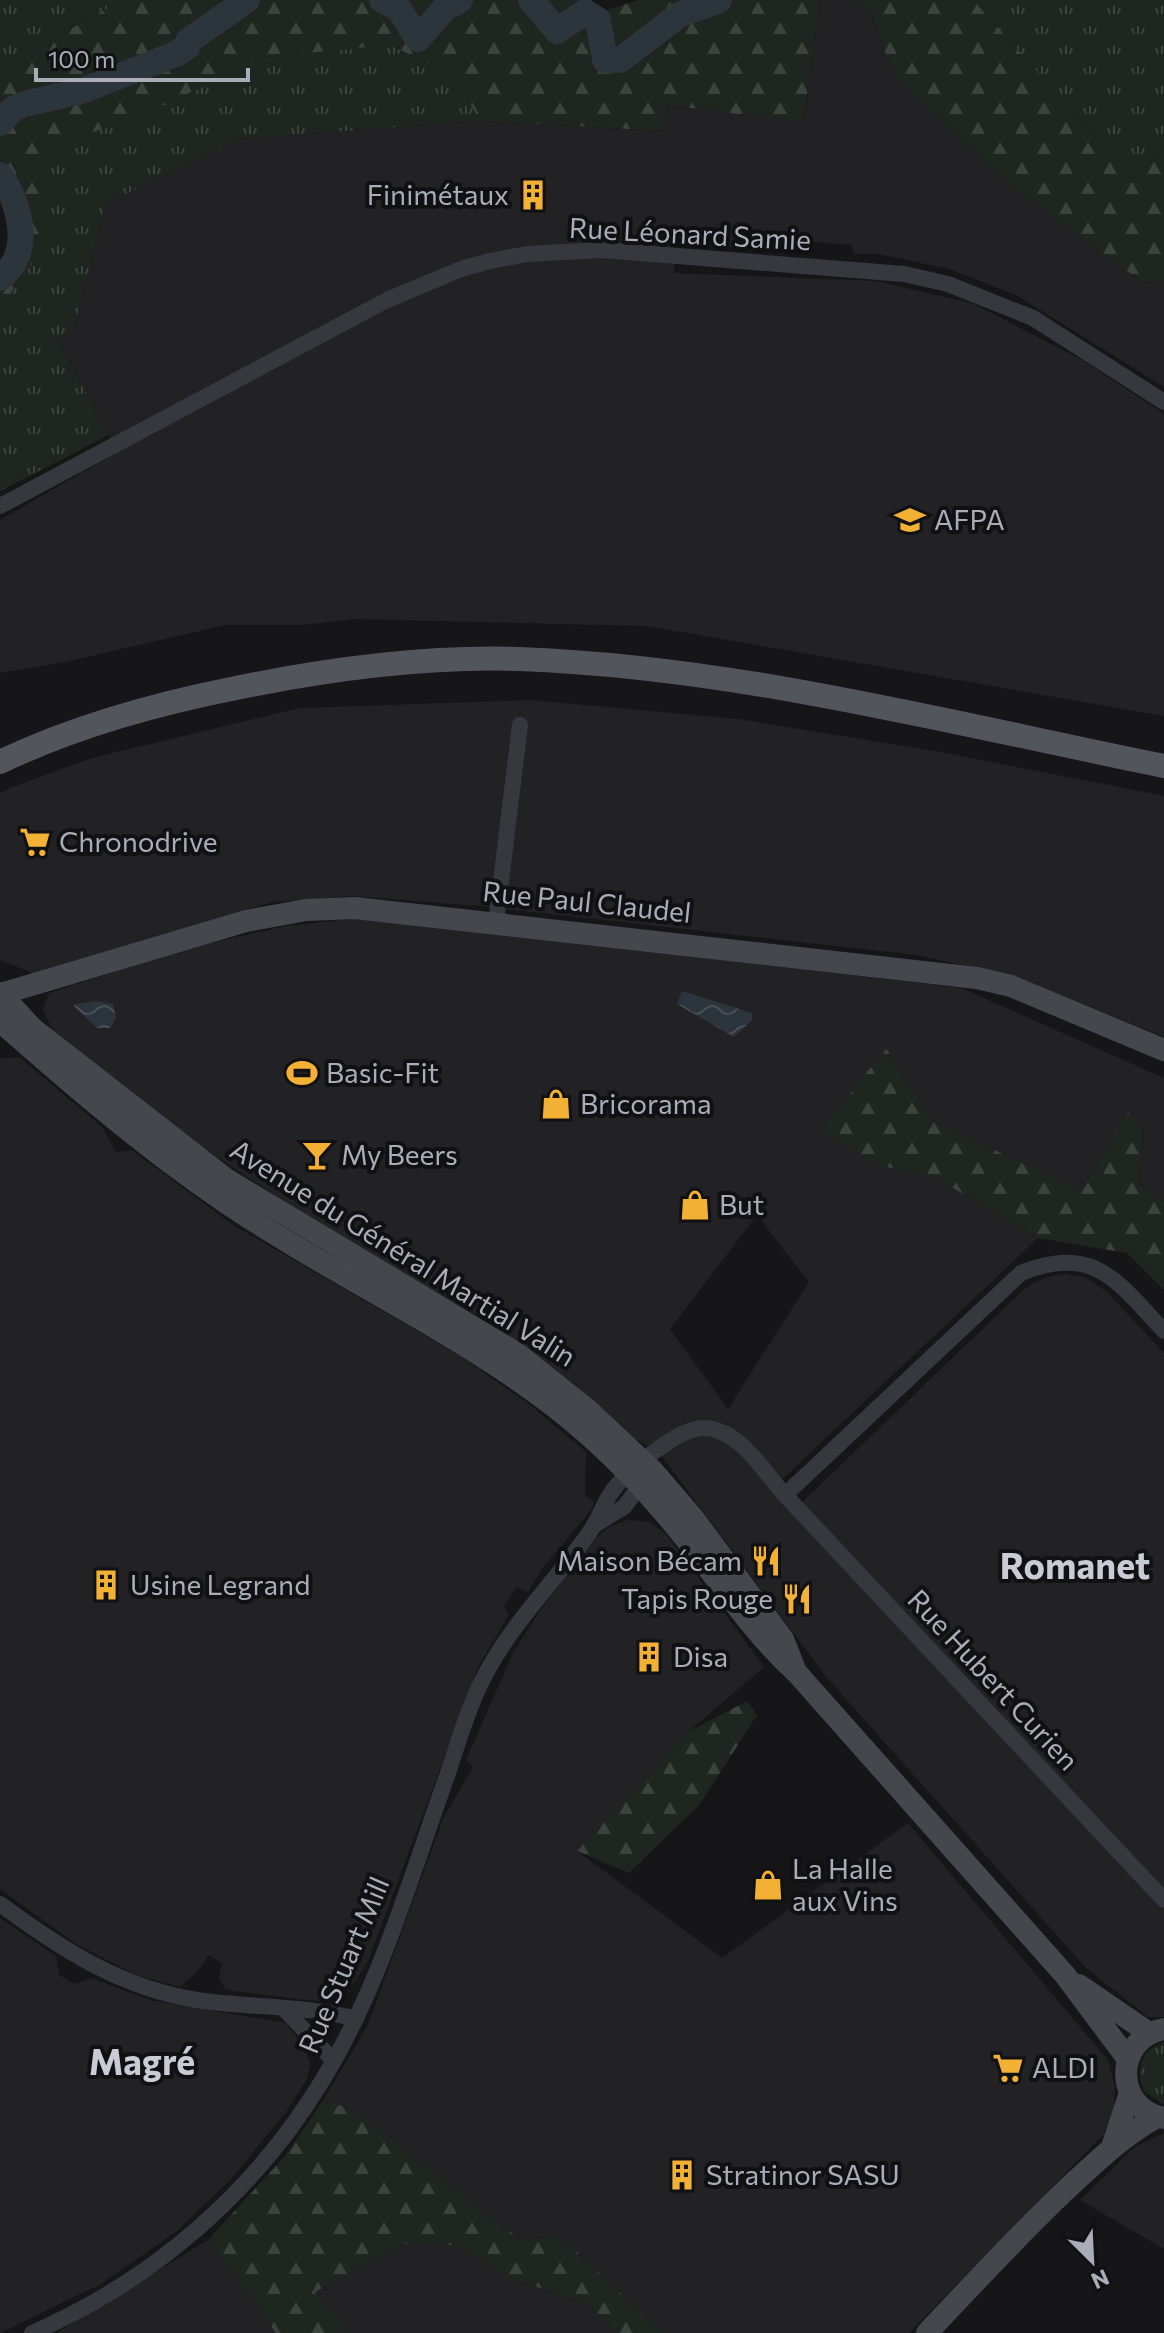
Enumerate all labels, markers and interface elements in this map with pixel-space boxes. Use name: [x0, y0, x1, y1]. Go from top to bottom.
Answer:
scale bar: [36, 32, 248, 82]
text: 100 m: [48, 44, 115, 73]
place label: Finimétaux: [367, 177, 509, 211]
building icon: Finimétaux: [516, 178, 550, 212]
street label: Rue Léonard Samie: [568, 210, 812, 256]
place label: AFPA: [934, 502, 1005, 536]
school or university icon: AFPA: [893, 503, 927, 537]
place label: Chronodrive: [59, 824, 218, 858]
supermarket icon: Chronodrive: [18, 825, 52, 859]
street label: Rue Paul Claudel: [481, 873, 693, 929]
place label: Basic-Fit: [326, 1055, 439, 1089]
sports icon: Basic-Fit: [285, 1056, 319, 1090]
place label: Bricorama: [580, 1086, 712, 1120]
shop icon: Bricorama: [539, 1087, 573, 1121]
street label: Avenue du Général Martial Valin: [225, 1132, 583, 1373]
place label: My Beers: [341, 1137, 458, 1171]
bar icon: My Beers: [300, 1138, 334, 1172]
place label: But: [719, 1187, 764, 1221]
shop icon: But: [678, 1188, 712, 1222]
district label: Romanet: [1000, 1542, 1150, 1586]
place label: Maison Bécam: [557, 1543, 742, 1577]
restaurant icon: Maison Bécam: [749, 1544, 783, 1578]
place label: Usine Legrand: [130, 1567, 310, 1601]
building icon: Usine Legrand: [89, 1568, 123, 1602]
place label: Tapis Rouge: [621, 1581, 773, 1615]
restaurant icon: Tapis Rouge: [780, 1582, 814, 1616]
street label: Rue Hubert Curien: [901, 1582, 1086, 1777]
place label: Disa: [673, 1639, 728, 1673]
building icon: Disa: [632, 1640, 666, 1674]
place label: La Halle aux Vins: [792, 1851, 898, 1917]
shop icon: La Halle aux Vins: [751, 1868, 785, 1902]
street label: Rue Stuart Mill: [291, 1871, 396, 2058]
district label: Magré: [89, 2038, 195, 2082]
place label: ALDI: [1032, 2050, 1096, 2084]
supermarket icon: ALDI: [991, 2051, 1025, 2085]
place label: Stratinor SASU: [706, 2157, 900, 2191]
building icon: Stratinor SASU: [665, 2158, 699, 2192]
north arrow: [1052, 2221, 1132, 2301]
text: N: [1087, 2264, 1113, 2295]

